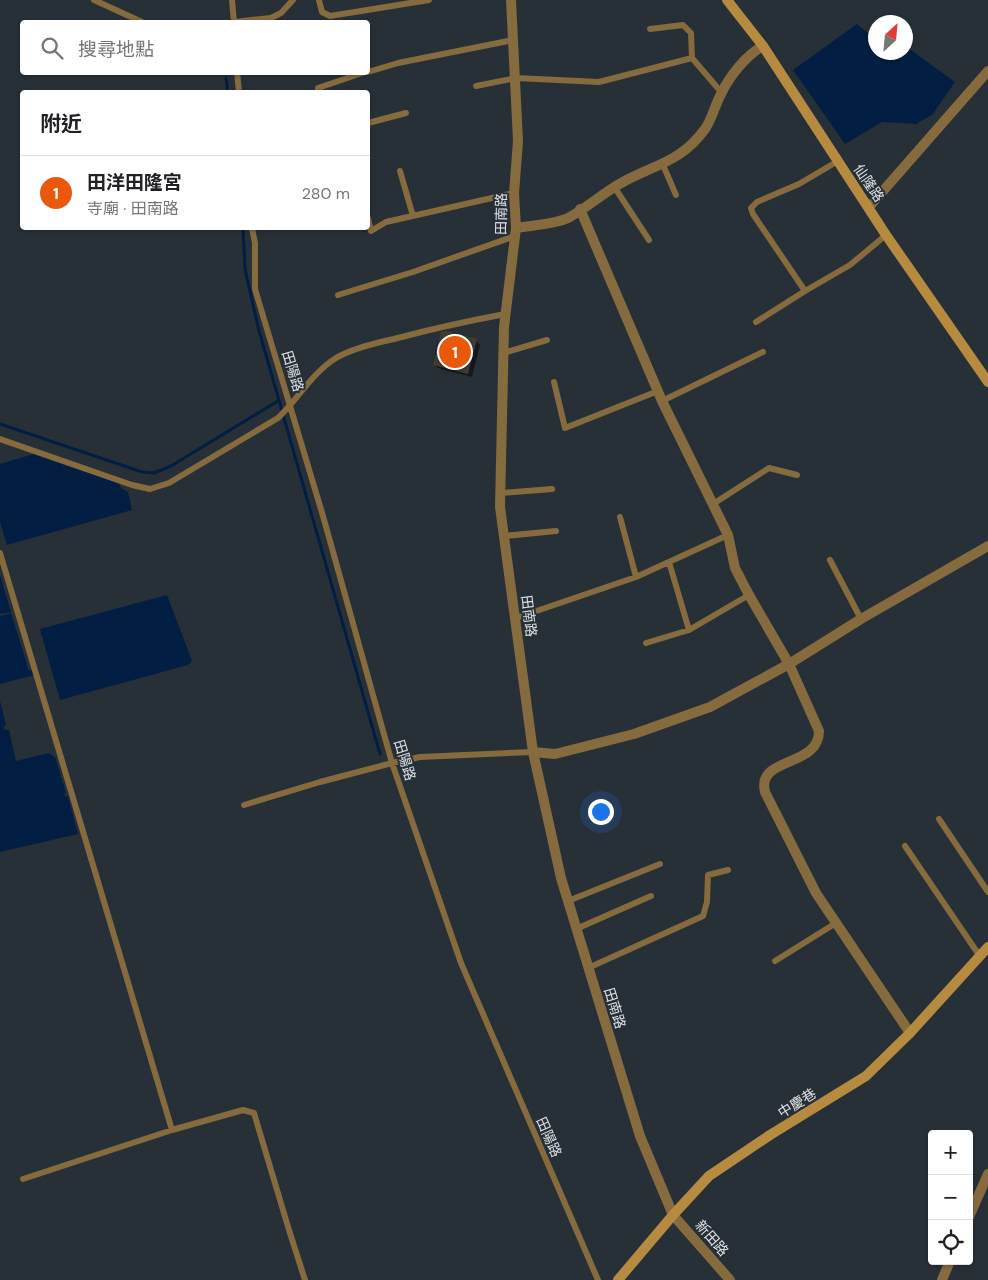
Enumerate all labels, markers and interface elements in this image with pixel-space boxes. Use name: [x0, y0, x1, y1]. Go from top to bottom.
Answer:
north arrow: [868, 15, 913, 60]
search box: [20, 20, 370, 75]
icon: search: [38, 34, 66, 62]
text: 搜尋地點: [78, 37, 154, 62]
text: 附近: [40, 110, 82, 138]
street label: 仙隆路: [850, 161, 888, 205]
text: 田洋田隆宮: [87, 170, 182, 195]
text: 1: [53, 183, 59, 204]
text: 280 m: [302, 183, 350, 204]
street label: 田南路: [492, 193, 510, 235]
text: 寺廟 · 田南路: [87, 198, 179, 219]
pin: 1: [439, 333, 471, 371]
street label: 田陽路: [278, 348, 308, 394]
street label: 田南路: [518, 594, 540, 638]
street label: 田陽路: [390, 737, 420, 783]
your location: [588, 799, 614, 825]
street label: 田南路: [600, 985, 630, 1031]
street label: 中慶巷: [774, 1084, 820, 1122]
street label: 田陽路: [532, 1114, 566, 1160]
map controls: [928, 1130, 973, 1265]
button: +: [928, 1130, 973, 1175]
button: −: [928, 1175, 973, 1220]
street label: 新田路: [691, 1216, 733, 1260]
button: locate: [928, 1220, 973, 1265]

